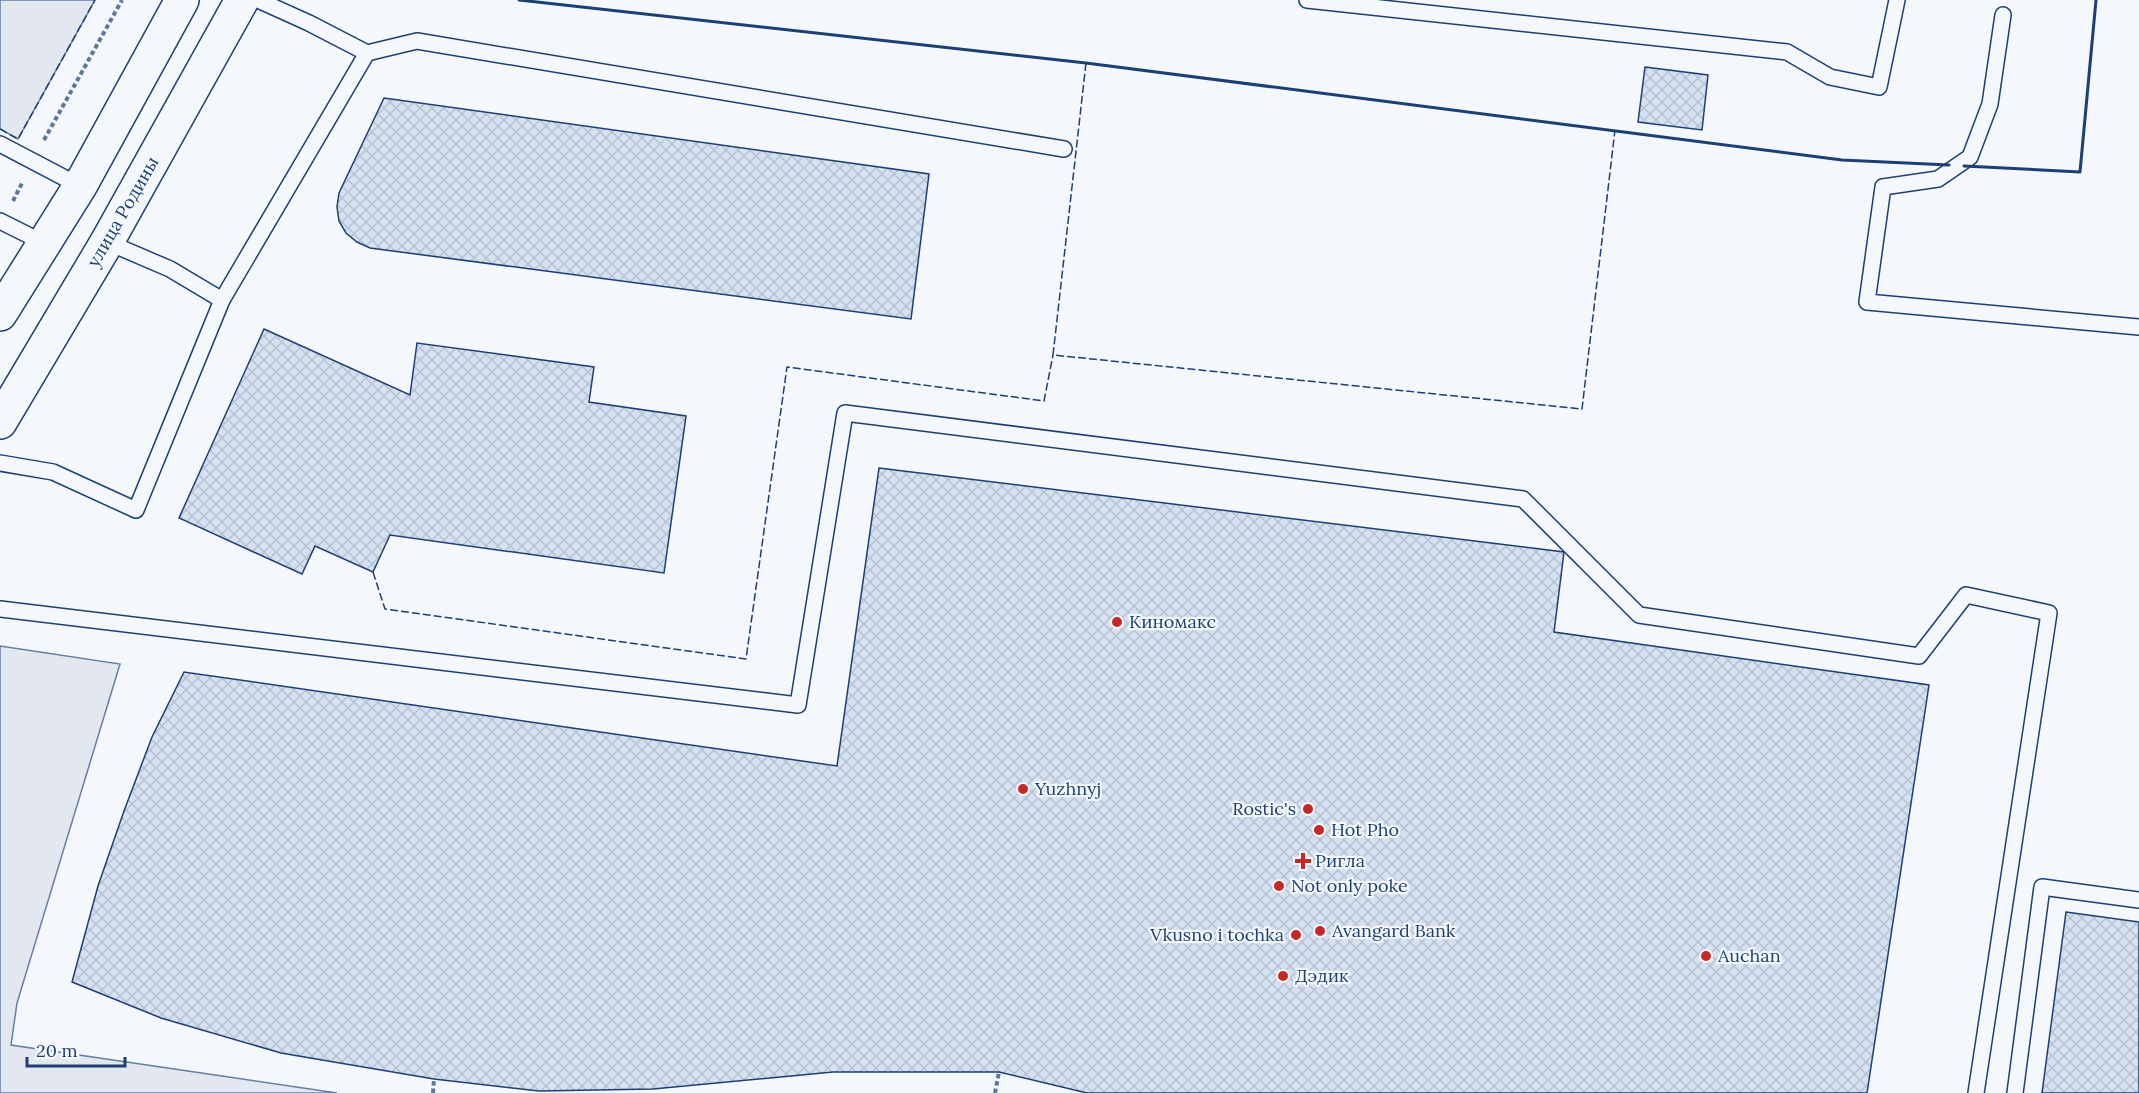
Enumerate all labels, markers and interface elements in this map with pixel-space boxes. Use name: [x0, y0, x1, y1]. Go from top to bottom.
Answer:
street label: улица Родины: [82, 152, 164, 271]
place label: Киномакс: [1129, 610, 1216, 633]
marker: Киномакс: [1110, 615, 1124, 629]
place label: Yuzhnyj: [1034, 777, 1101, 800]
marker: Yuzhnyj: [1016, 782, 1030, 796]
place label: Rostic's: [1232, 797, 1296, 820]
marker: Rostic's: [1301, 802, 1315, 816]
place label: Hot Pho: [1331, 818, 1399, 841]
marker: Hot Pho: [1312, 823, 1326, 837]
place label: Ригла: [1315, 849, 1365, 872]
marker: Ригла: [1296, 854, 1310, 868]
place label: Not only poke: [1291, 874, 1408, 897]
marker: Not only poke: [1272, 879, 1286, 893]
place label: Avangard Bank: [1331, 919, 1456, 942]
place label: Vkusno i tochka: [1149, 923, 1284, 946]
marker: Avangard Bank: [1313, 924, 1327, 938]
marker: Vkusno i tochka: [1289, 928, 1303, 942]
place label: Auchan: [1717, 944, 1781, 967]
marker: Auchan: [1699, 949, 1713, 963]
place label: Дэдик: [1295, 964, 1349, 987]
marker: Дэдик: [1276, 969, 1290, 983]
scale bar: [27, 1030, 124, 1068]
text: 20 m: [36, 1039, 78, 1062]

